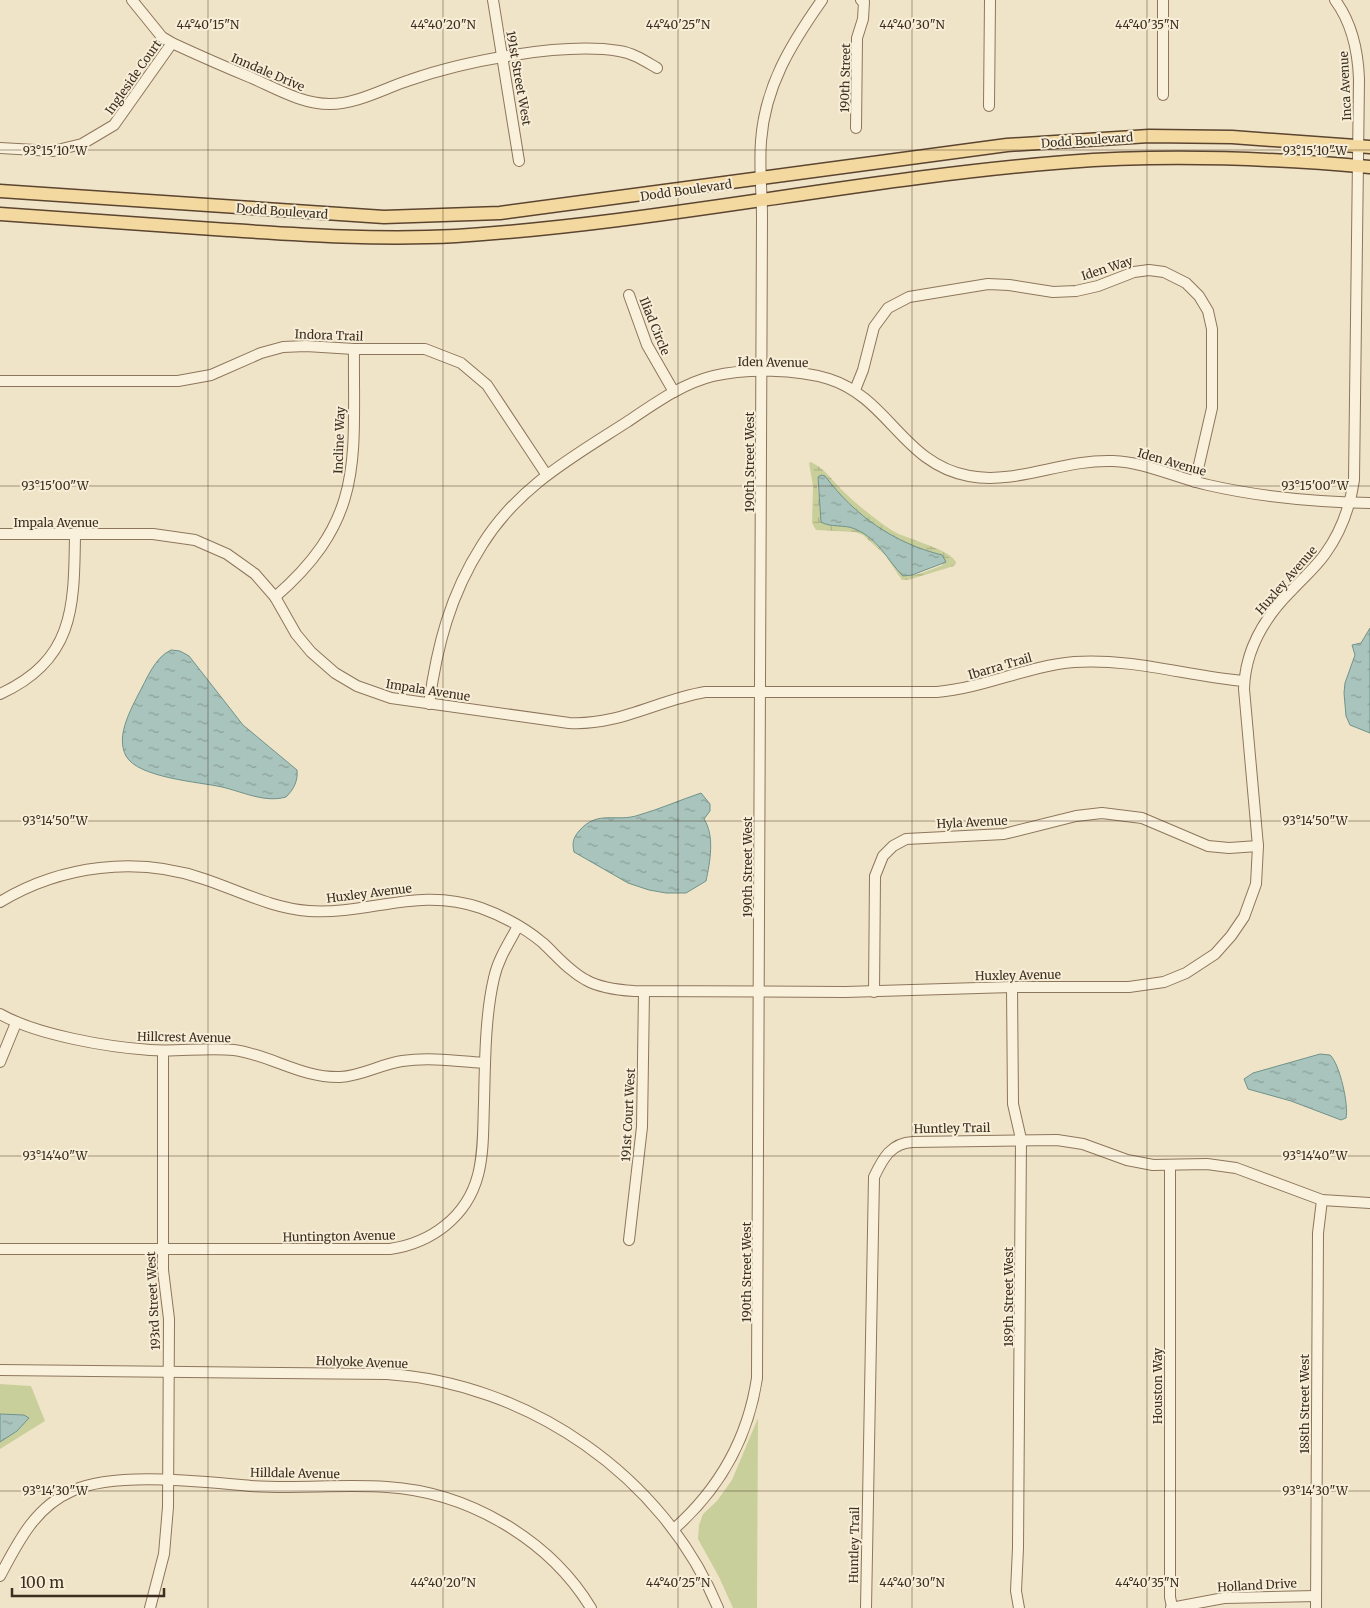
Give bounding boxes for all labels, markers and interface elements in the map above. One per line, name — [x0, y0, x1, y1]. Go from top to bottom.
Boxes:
text: 44°40'15"N — [177, 17, 240, 32]
text: 44°40'20"N — [410, 17, 477, 32]
text: 44°40'25"N — [646, 17, 711, 32]
text: 44°40'30"N — [879, 17, 945, 32]
text: 44°40'35"N — [1115, 17, 1180, 32]
street label: 191st Street West — [503, 29, 535, 127]
street label: Ingleside Court — [102, 37, 164, 117]
street label: 190th Street — [837, 43, 853, 113]
street label: Inndale Drive — [229, 50, 307, 94]
street label: Inca Avenue — [1336, 51, 1354, 121]
street label: Dodd Boulevard — [1040, 129, 1134, 151]
text: 93°15'10"W — [23, 143, 88, 158]
text: 93°15'10"W — [1283, 143, 1348, 158]
street label: Dodd Boulevard — [639, 176, 733, 204]
street label: Dodd Boulevard — [235, 200, 329, 222]
street label: Iden Way — [1079, 253, 1135, 283]
street label: Iliad Circle — [637, 295, 673, 357]
street label: Indora Trail — [294, 326, 364, 344]
street label: Iden Avenue — [738, 354, 808, 370]
street label: Incline Way — [330, 406, 348, 474]
street label: 190th Street West — [742, 411, 757, 512]
street label: Iden Avenue — [1136, 445, 1208, 479]
text: 93°15'00"W — [21, 478, 90, 493]
text: 93°15'00"W — [1281, 478, 1350, 493]
street label: Impala Avenue — [13, 515, 99, 530]
street label: Huxley Avenue — [1252, 543, 1320, 617]
street label: Ibarra Trail — [966, 650, 1034, 682]
street label: Impala Avenue — [385, 676, 471, 704]
text: 93°14'50"W — [22, 813, 89, 828]
street label: Hyla Avenue — [936, 813, 1008, 831]
text: 93°14'50"W — [1282, 813, 1349, 828]
street label: 190th Street West — [740, 816, 755, 917]
street label: Huxley Avenue — [325, 880, 413, 906]
street label: Huxley Avenue — [975, 967, 1061, 983]
street label: Hillcrest Avenue — [137, 1029, 231, 1045]
street label: 191st Court West — [618, 1067, 638, 1162]
street label: Huntley Trail — [913, 1120, 991, 1136]
text: 93°14'40"W — [22, 1148, 89, 1163]
text: 93°14'40"W — [1282, 1148, 1349, 1163]
street label: 190th Street West — [739, 1221, 754, 1322]
street label: Huntington Avenue — [282, 1228, 396, 1244]
street label: 189th Street West — [1001, 1247, 1016, 1347]
street label: 193rd Street West — [143, 1251, 163, 1351]
street label: Houston Way — [1150, 1348, 1165, 1424]
street label: Holyoke Avenue — [316, 1353, 408, 1371]
street label: 188th Street West — [1297, 1354, 1312, 1454]
street label: Hilldale Avenue — [250, 1465, 340, 1481]
text: 93°14'30"W — [22, 1483, 89, 1498]
text: 93°14'30"W — [1282, 1483, 1349, 1498]
street label: Huntley Trail — [846, 1506, 862, 1584]
scale bar — [12, 1566, 165, 1598]
text: 100 m — [20, 1573, 64, 1592]
text: 44°40'20"N — [410, 1575, 477, 1590]
text: 44°40'25"N — [646, 1575, 711, 1590]
text: 44°40'30"N — [879, 1575, 945, 1590]
text: 44°40'35"N — [1115, 1575, 1180, 1590]
street label: Holland Drive — [1217, 1575, 1297, 1595]

